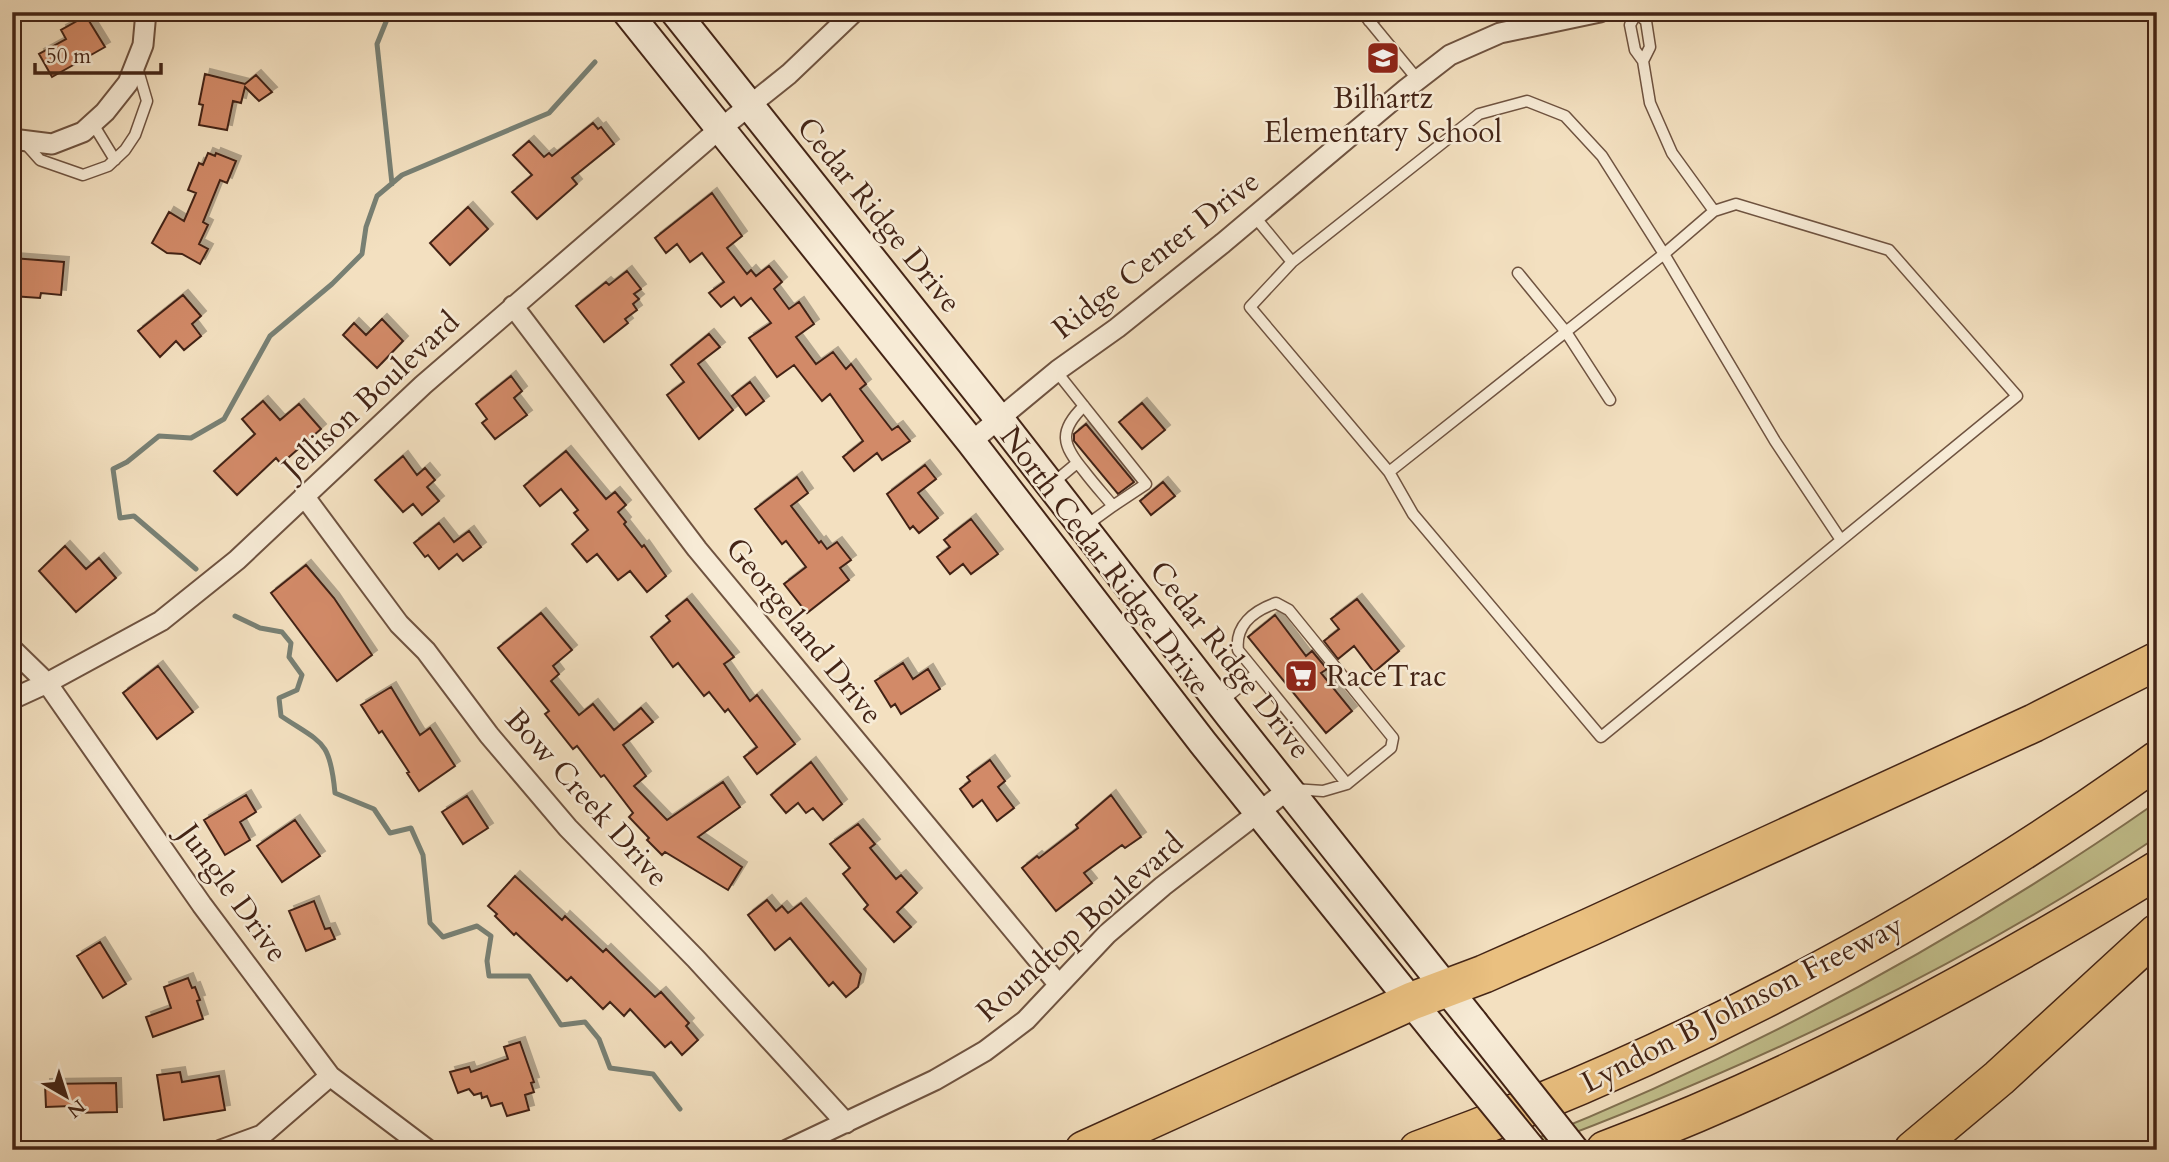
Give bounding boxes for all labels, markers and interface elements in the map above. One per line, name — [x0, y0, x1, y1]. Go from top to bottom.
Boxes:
scale bar — [35, 32, 161, 76]
school or university icon: Bilhartz Elementary School — [1364, 39, 1402, 77]
text: 50 m — [46, 42, 91, 71]
place label: Bilhartz Elementary School — [1264, 78, 1503, 153]
street label: Cedar Ridge Drive — [787, 109, 971, 321]
street label: Ridge Center Drive — [1044, 161, 1268, 349]
street label: Jellison Boulevard — [271, 302, 468, 491]
street label: North Cedar Ridge Drive — [990, 418, 1220, 704]
street label: Georgeland Drive — [716, 529, 892, 733]
street label: Cedar Ridge Drive — [1140, 553, 1320, 767]
place label: RaceTrac — [1326, 656, 1447, 697]
supermarket icon: RaceTrac — [1282, 657, 1320, 695]
street label: Bow Creek Drive — [496, 700, 678, 896]
street label: Jungle Drive — [166, 812, 297, 971]
street label: Roundtop Boulevard — [968, 823, 1192, 1031]
street label: Lyndon B Johnson Freeway — [1574, 905, 1910, 1103]
north arrow — [32, 1060, 102, 1130]
text: N — [61, 1093, 91, 1124]

